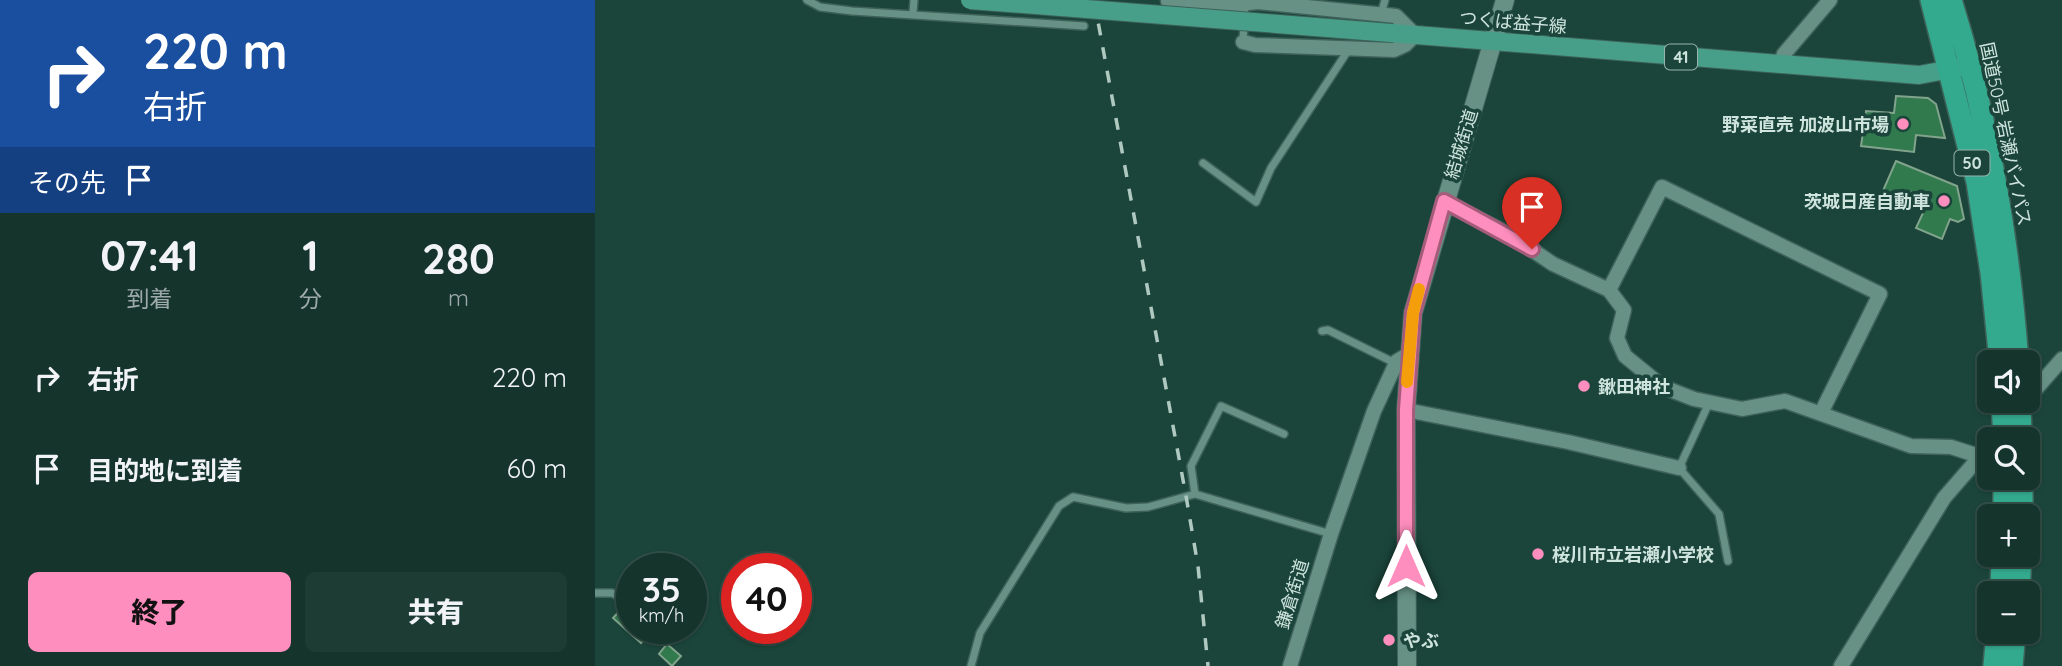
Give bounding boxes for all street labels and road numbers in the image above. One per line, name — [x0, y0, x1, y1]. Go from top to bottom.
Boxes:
street label: つくば益子線 — [1458, 6, 1568, 38]
street label: 国道50号 岩瀬バイパス — [1975, 40, 2037, 228]
road number: 41 — [1665, 44, 1697, 69]
street label: 結城街道 — [1439, 106, 1483, 182]
road number: 50 — [1955, 150, 1989, 176]
street label: 鎌倉街道 — [1270, 556, 1314, 632]

